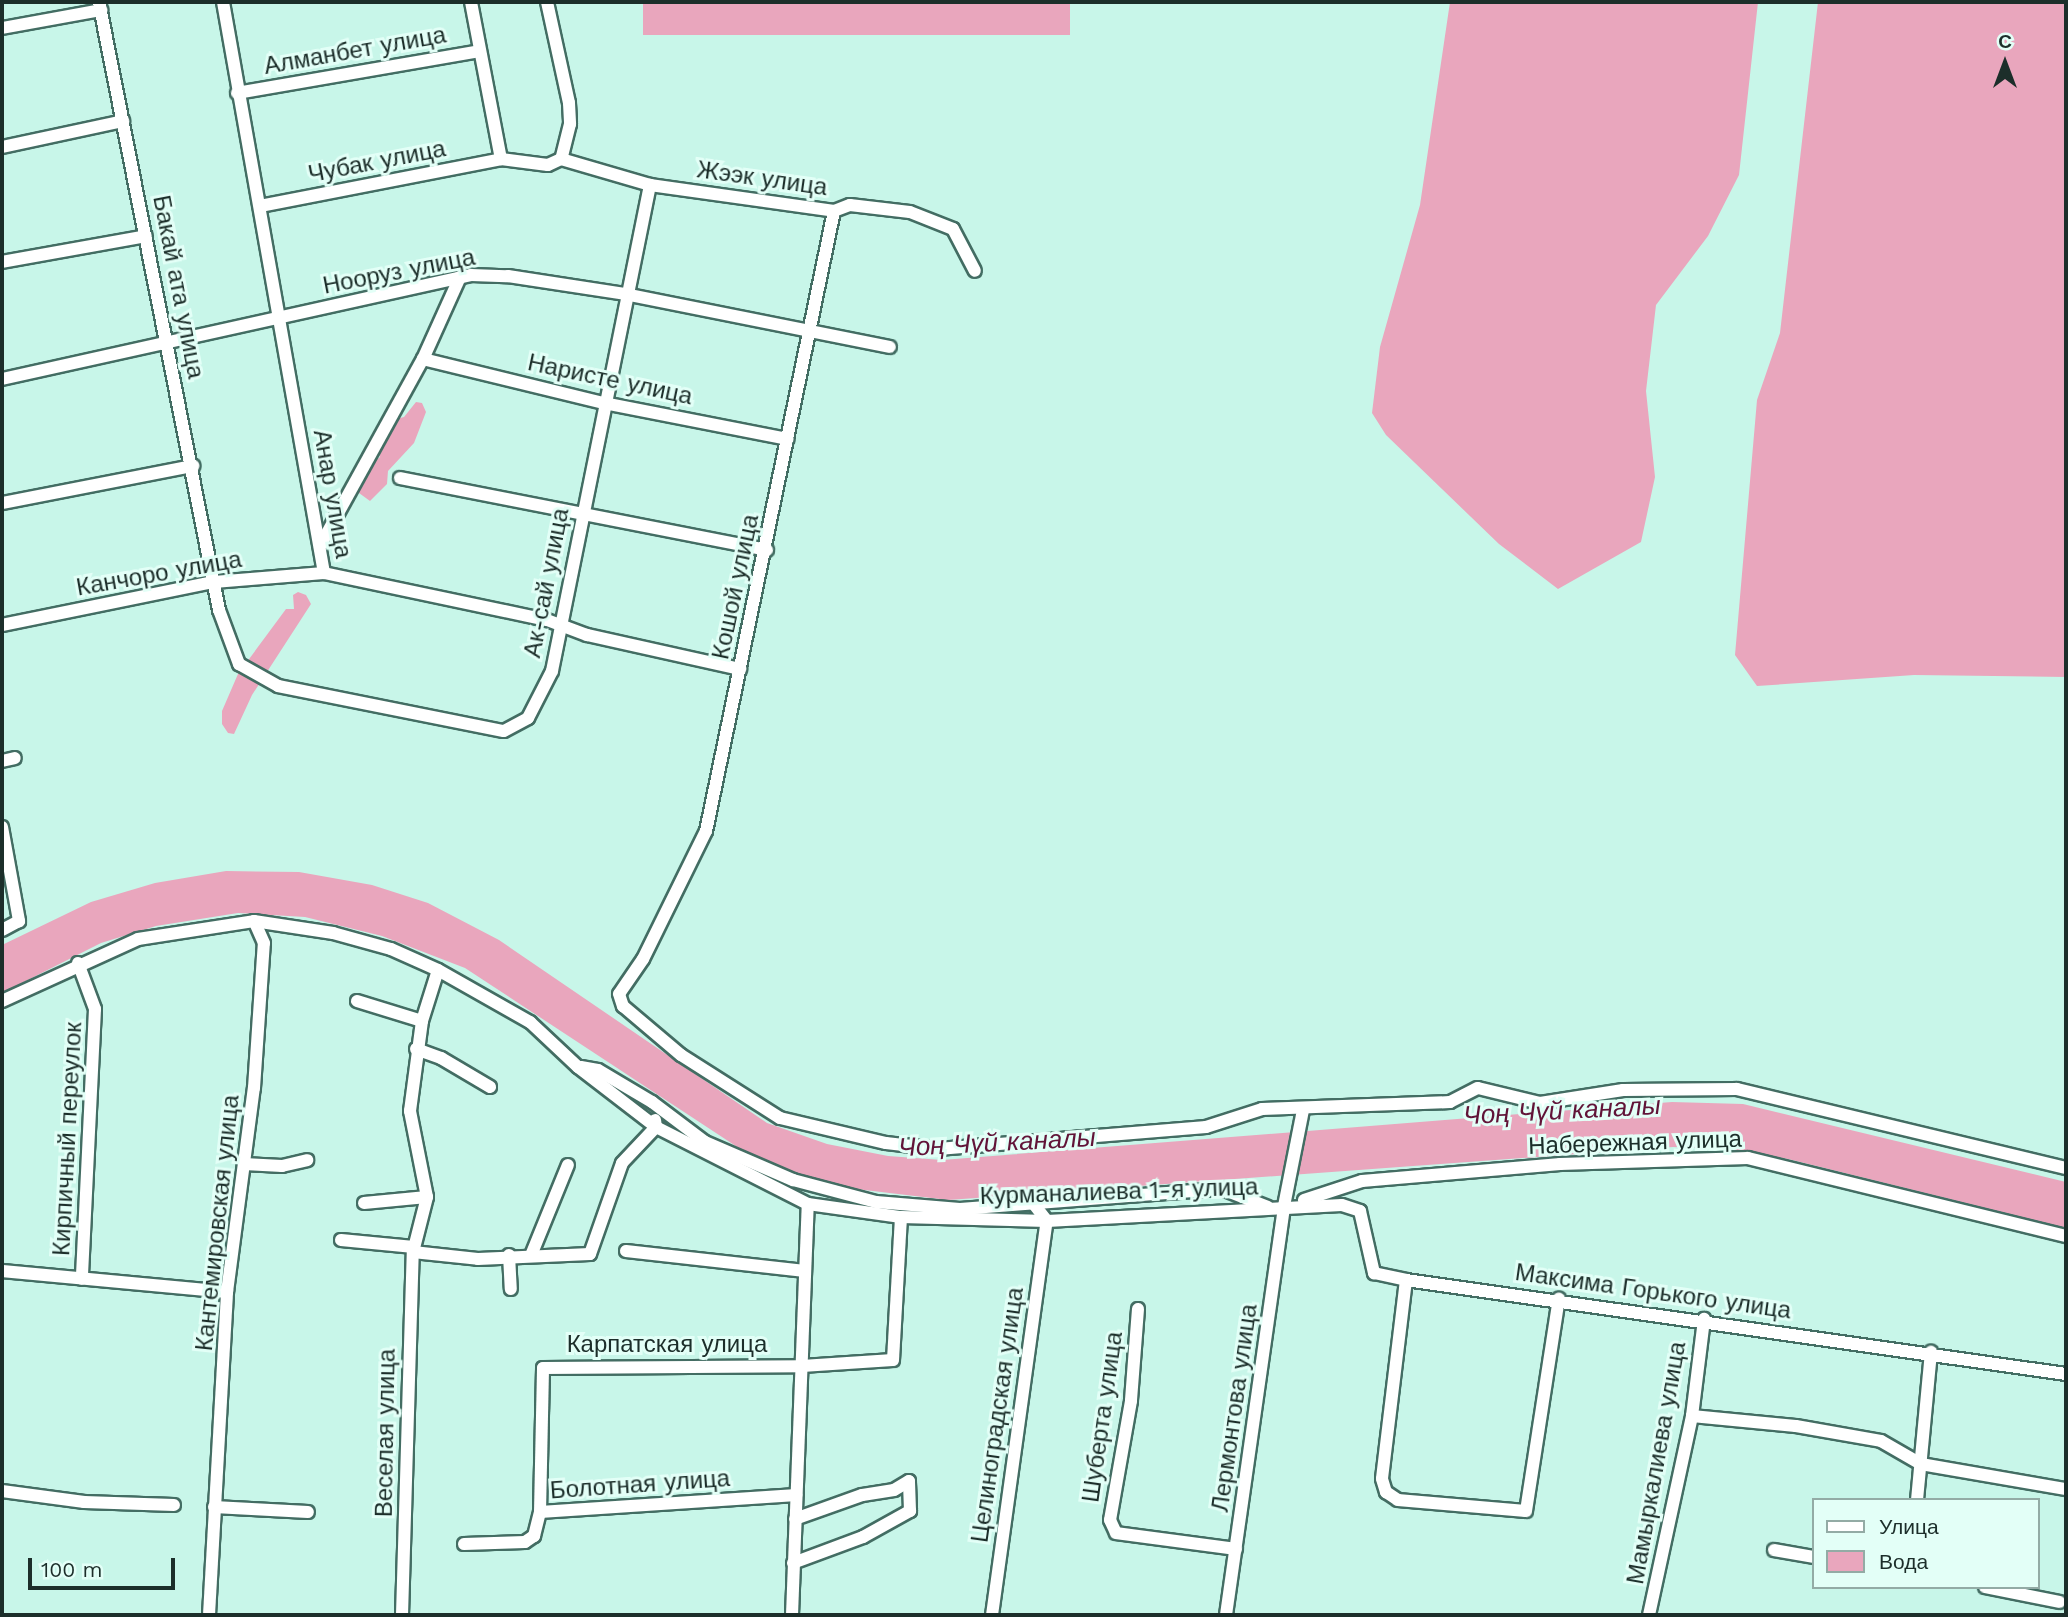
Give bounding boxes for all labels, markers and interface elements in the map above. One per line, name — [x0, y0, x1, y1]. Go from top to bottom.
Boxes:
street label: Алманбет улица — [262, 21, 448, 81]
north arrow — [1970, 28, 2040, 98]
text: С — [1998, 30, 2012, 53]
street label: Чубак улица — [306, 135, 448, 189]
street label: Жээк улица — [695, 156, 829, 202]
street label: Бакай ата улица — [146, 193, 210, 381]
street label: Нооруз улица — [321, 243, 477, 301]
street label: Наристе улица — [525, 348, 695, 412]
street label: Анар улица — [307, 427, 357, 561]
street label: Ак-сай улица — [518, 506, 576, 660]
street label: Кошой улица — [707, 512, 765, 662]
street label: Канчоро улица — [74, 545, 244, 603]
street label: Кирпичный переулок — [47, 1021, 89, 1257]
water label: Чоң Чүй каналы — [1462, 1090, 1662, 1132]
street label: Кантемировская улица — [190, 1094, 246, 1352]
water label: Чоң Чүй каналы — [897, 1122, 1097, 1164]
street label: Набережная улица — [1528, 1125, 1742, 1161]
street label: Курманалиева 1-я улица — [979, 1173, 1259, 1211]
street label: Максима Горького улица — [1513, 1258, 1793, 1326]
street label: Целиноградская улица — [966, 1286, 1030, 1544]
street label: Лермонтова улица — [1206, 1302, 1264, 1514]
street label: Шуберта улица — [1077, 1330, 1129, 1504]
street label: Карпатская улица — [567, 1331, 767, 1359]
street label: Мамыркалиева улица — [1621, 1339, 1693, 1587]
street label: Веселая улица — [370, 1349, 402, 1517]
street label: Болотная улица — [549, 1464, 731, 1506]
legend — [1812, 1498, 2040, 1589]
text: Улица — [1879, 1514, 1939, 1539]
scale bar — [32, 1544, 178, 1588]
text: Вода — [1879, 1549, 1928, 1574]
text: 100 m — [41, 1557, 103, 1582]

